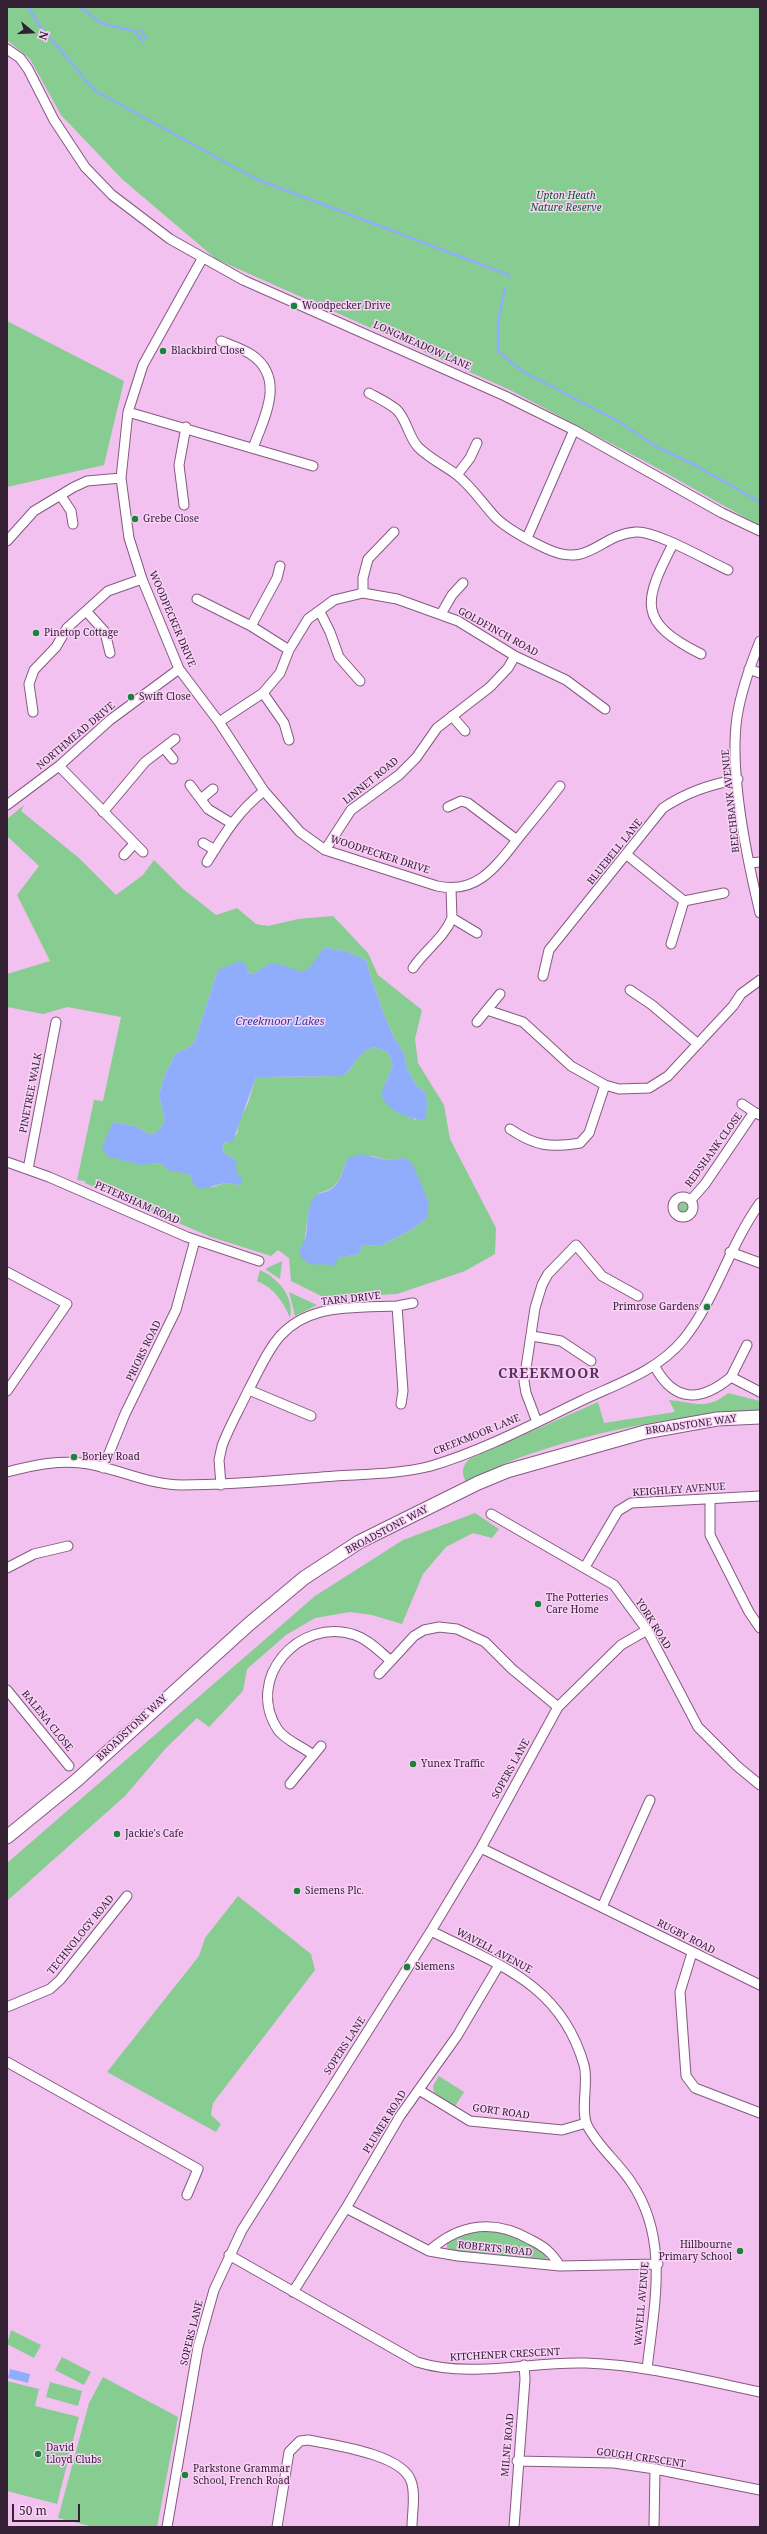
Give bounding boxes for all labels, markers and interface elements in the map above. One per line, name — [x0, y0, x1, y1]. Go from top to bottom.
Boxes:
north arrow — [12, 12, 52, 52]
text: N — [35, 29, 52, 42]
park label: Upton Heath Nature Reserve — [530, 190, 602, 214]
place label: Woodpecker Drive — [302, 300, 391, 312]
marker: Woodpecker Drive — [289, 301, 299, 311]
street label: LONGMEADOW LANE — [371, 319, 473, 373]
place label: Blackbird Close — [171, 345, 245, 357]
marker: Blackbird Close — [158, 346, 168, 356]
place label: Grebe Close — [143, 513, 199, 525]
marker: Grebe Close — [130, 514, 140, 524]
street label: WOODPECKER DRIVE — [146, 569, 198, 669]
street label: GOLDFINCH ROAD — [456, 605, 540, 659]
place label: Pinetop Cottage — [44, 627, 118, 639]
marker: Pinetop Cottage — [31, 628, 41, 638]
place label: Swift Close — [139, 691, 191, 703]
marker: Swift Close — [126, 692, 136, 702]
street label: NORTHMEAD DRIVE — [34, 700, 118, 772]
street label: BEECHBANK AVENUE — [720, 749, 742, 853]
street label: LINNET ROAD — [341, 755, 401, 807]
street label: BLUEBELL LANE — [585, 817, 645, 887]
street label: WOODPECKER DRIVE — [329, 833, 431, 877]
water label: Creekmoor Lakes — [235, 1015, 325, 1029]
street label: PINETREE WALK — [17, 1052, 45, 1134]
street label: REDSHANK CLOSE — [683, 1110, 745, 1190]
street label: PETERSHAM ROAD — [93, 1179, 181, 1227]
street label: TARN DRIVE — [321, 1290, 381, 1308]
place label: Primrose Gardens — [613, 1301, 699, 1313]
marker: Primrose Gardens — [702, 1302, 712, 1312]
street label: PRIORS ROAD — [124, 1319, 164, 1383]
district label: CREEKMOOR — [498, 1366, 600, 1382]
street label: CREEKMOOR LANE — [432, 1412, 522, 1458]
street label: BROADSTONE WAY — [645, 1413, 737, 1437]
place label: Borley Road — [82, 1451, 140, 1463]
marker: Borley Road — [69, 1452, 79, 1462]
street label: KEIGHLEY AVENUE — [632, 1481, 726, 1499]
street label: BROADSTONE WAY — [344, 1503, 430, 1557]
place label: The Potteries Care Home — [546, 1592, 608, 1616]
street label: YORK ROAD — [633, 1596, 673, 1652]
marker: The Potteries Care Home — [533, 1599, 543, 1609]
street label: BALENA CLOSE — [19, 1688, 75, 1754]
street label: BROADSTONE WAY — [94, 1692, 170, 1764]
street label: SOPERS LANE — [490, 1737, 532, 1801]
place label: Yunex Traffic — [421, 1758, 485, 1770]
marker: Yunex Traffic — [408, 1759, 418, 1769]
place label: Jackie's Cafe — [125, 1828, 184, 1840]
marker: Jackie's Cafe — [112, 1829, 122, 1839]
place label: Siemens Plc. — [305, 1885, 364, 1897]
marker: Siemens Plc. — [292, 1886, 302, 1896]
street label: TECHNOLOGY ROAD — [45, 1893, 117, 1977]
street label: RUGBY ROAD — [655, 1917, 717, 1957]
street label: WAVELL AVENUE — [454, 1926, 534, 1976]
place label: Siemens — [415, 1961, 455, 1973]
marker: Siemens — [402, 1962, 412, 1972]
street label: SOPERS LANE — [322, 2015, 368, 2077]
street label: PLUMER ROAD — [361, 2088, 409, 2156]
street label: GORT ROAD — [472, 2102, 530, 2122]
street label: ROBERTS ROAD — [457, 2239, 533, 2259]
place label: Hillbourne Primary School — [659, 2239, 732, 2262]
marker: Hillbourne Primary School — [735, 2246, 745, 2256]
street label: WAVELL AVENUE — [632, 2261, 652, 2347]
street label: SOPERS LANE — [178, 2299, 206, 2367]
street label: KITCHENER CRESCENT — [450, 2346, 560, 2364]
street label: MILNE ROAD — [499, 2413, 517, 2477]
place label: David Lloyd Clubs — [46, 2442, 102, 2466]
street label: GOUGH CRESCENT — [596, 2446, 686, 2470]
marker: David Lloyd Clubs — [33, 2449, 43, 2459]
place label: Parkstone Grammar School, French Road — [193, 2463, 290, 2486]
marker: Parkstone Grammar School, French Road — [180, 2470, 190, 2480]
scale bar — [14, 2496, 82, 2522]
text: 50 m — [19, 2502, 47, 2519]

